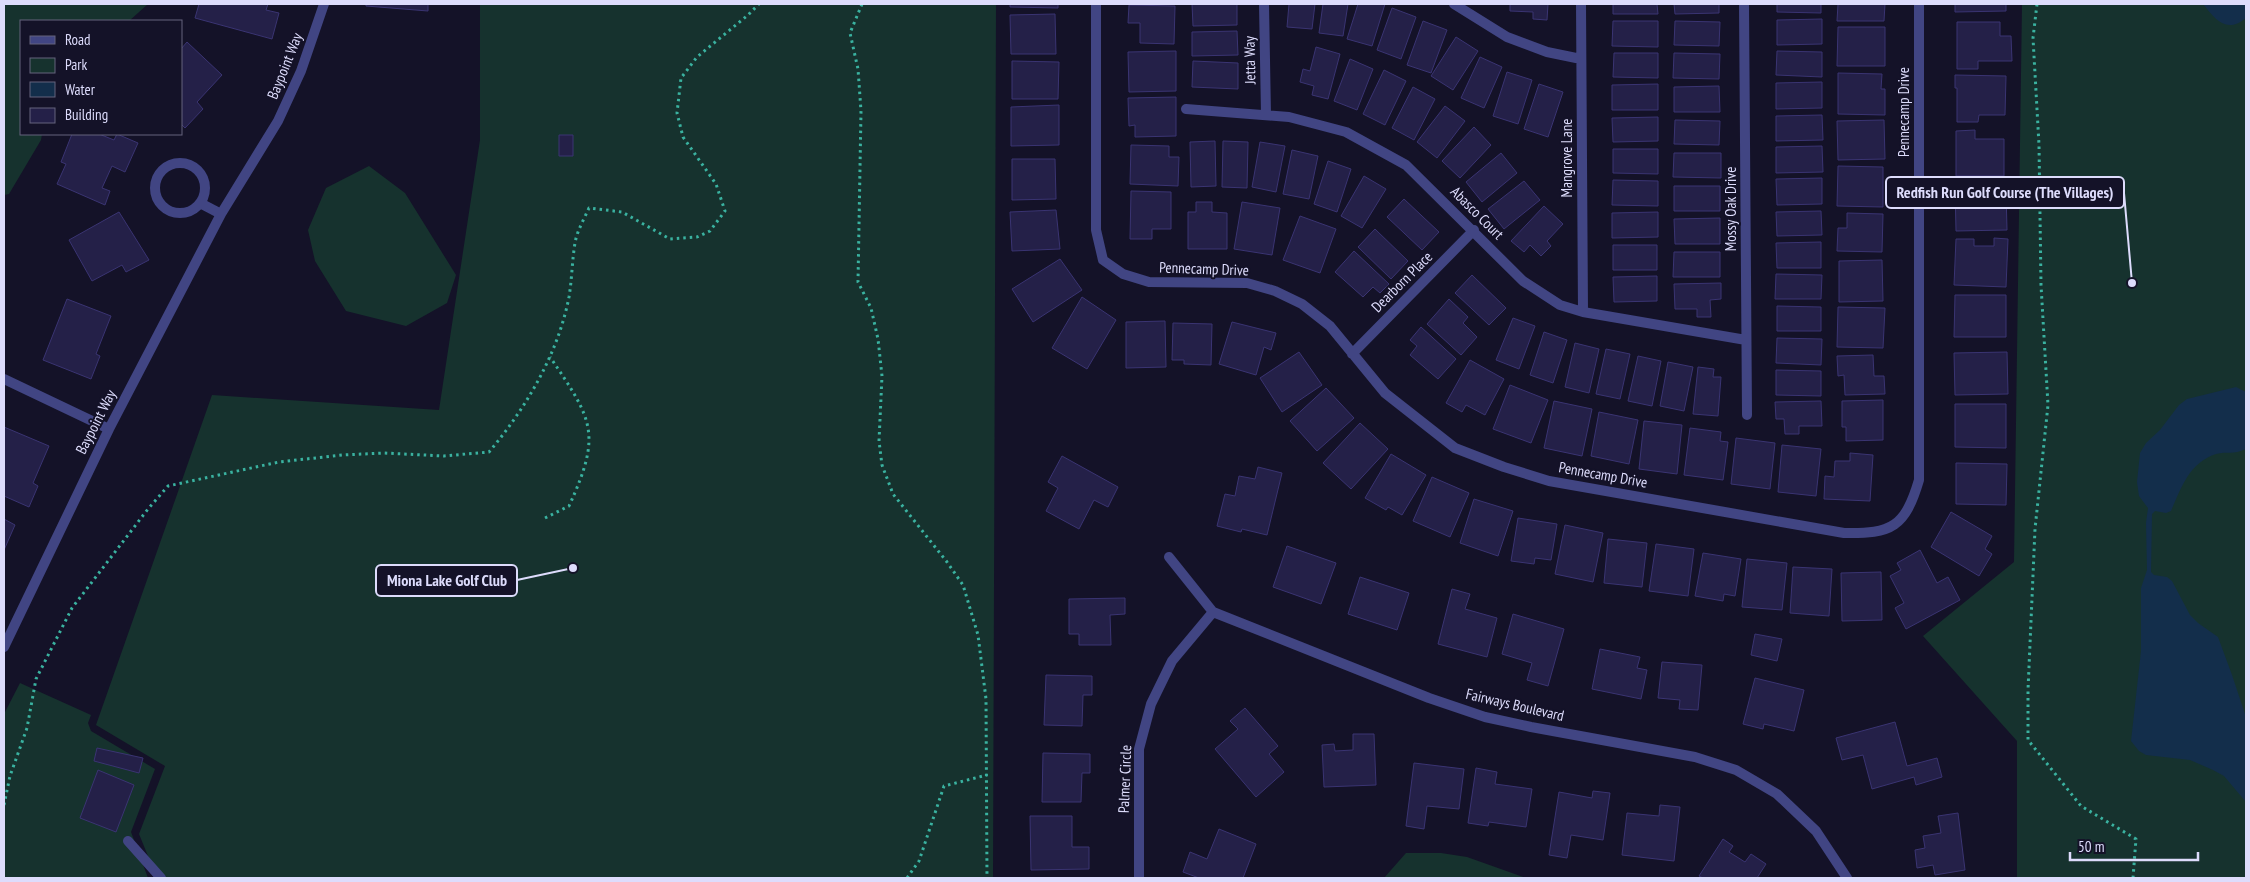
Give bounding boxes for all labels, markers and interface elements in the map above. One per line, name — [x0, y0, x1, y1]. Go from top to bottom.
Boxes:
legend — [20, 20, 182, 135]
text: Road — [65, 30, 91, 49]
street label: Baypoint Way — [263, 30, 307, 102]
street label: Jetta Way — [1240, 35, 1259, 85]
text: Park — [65, 55, 87, 74]
street label: Pennecamp Drive — [1894, 67, 1913, 157]
text: Water — [65, 80, 96, 99]
text: Building — [65, 105, 108, 124]
street label: Mangrove Lane — [1557, 118, 1576, 198]
street label: Mossy Oak Drive — [1721, 167, 1740, 251]
callout: Redfish Run Golf Course (The Villages) — [1886, 177, 2124, 208]
street label: Abasco Court — [1447, 182, 1508, 243]
text: Redfish Run Golf Course (The Villages) — [1896, 182, 2114, 202]
street label: Dearborn Place — [1367, 247, 1436, 316]
street label: Pennecamp Drive — [1159, 257, 1249, 280]
street label: Baypoint Way — [71, 386, 120, 457]
street label: Pennecamp Drive — [1557, 457, 1649, 492]
callout: Miona Lake Golf Club — [376, 565, 517, 596]
text: Miona Lake Golf Club — [387, 570, 507, 590]
street label: Fairways Boulevard — [1464, 684, 1566, 725]
street label: Palmer Circle — [1114, 744, 1135, 813]
scale bar — [2070, 830, 2198, 862]
text: 50 m — [2078, 837, 2104, 856]

